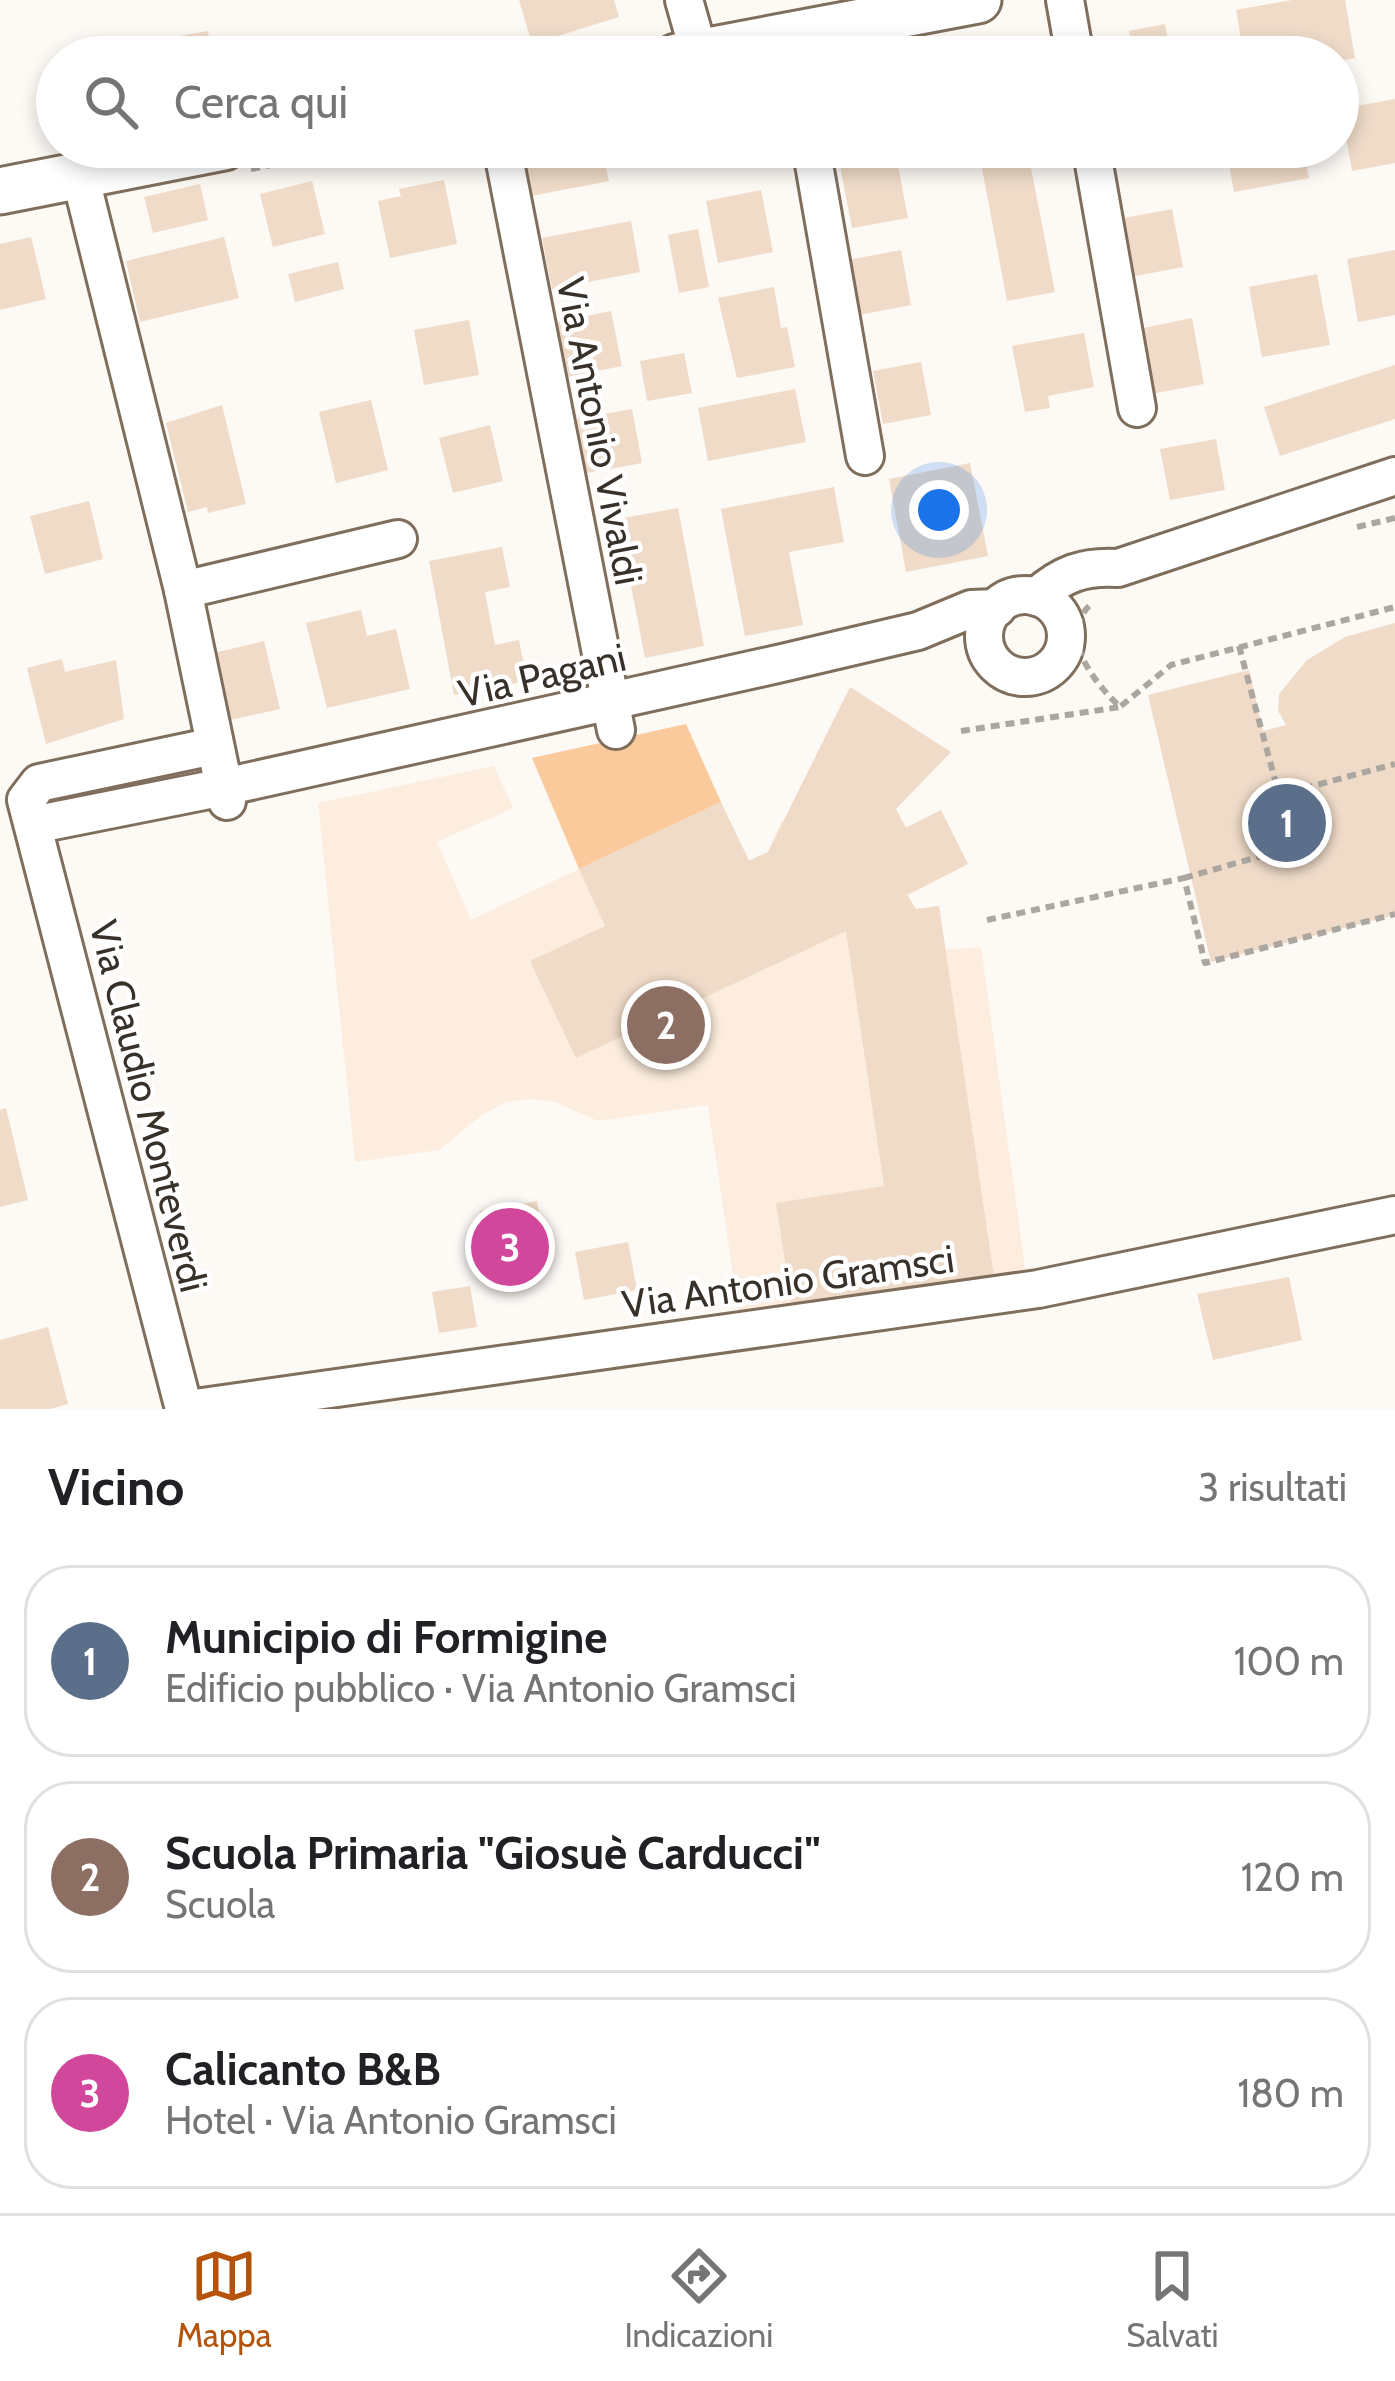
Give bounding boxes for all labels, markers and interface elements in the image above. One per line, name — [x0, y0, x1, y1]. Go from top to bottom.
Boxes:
search box — [36, 36, 1359, 168]
icon: search — [78, 69, 144, 135]
text: Cerca qui — [174, 75, 348, 129]
street label: Via Antonio Vivaldi — [547, 273, 653, 589]
your location — [909, 480, 969, 540]
street label: Via Pagani — [454, 632, 630, 718]
pin: 1 — [1248, 778, 1326, 868]
street label: Via Claudio Monteverdi — [80, 915, 218, 1297]
pin: 2 — [627, 980, 705, 1070]
pin: 3 — [471, 1202, 549, 1292]
street label: Via Antonio Gramsci — [619, 1234, 957, 1328]
text: Vicino — [48, 1456, 184, 1518]
text: 3 risultati — [1198, 1463, 1347, 1511]
text: Municipio di Formigine — [165, 1610, 608, 1664]
text: 1 — [83, 1637, 97, 1685]
text: 100 m — [1234, 1637, 1344, 1685]
text: Edificio pubblico · Via Antonio Gramsci — [165, 1664, 797, 1712]
text: Scuola Primaria "Giosuè Carducci" — [165, 1826, 820, 1880]
text: 2 — [80, 1853, 100, 1901]
text: 120 m — [1241, 1853, 1344, 1901]
text: Scuola — [165, 1880, 275, 1928]
text: Calicanto B&B — [165, 2042, 441, 2096]
text: 3 — [79, 2069, 101, 2117]
text: 180 m — [1237, 2069, 1344, 2117]
text: Hotel · Via Antonio Gramsci — [165, 2096, 617, 2144]
tab: Mappa — [176, 2243, 272, 2355]
tab: Indicazioni — [624, 2243, 773, 2355]
tab: Salvati — [1126, 2243, 1219, 2355]

